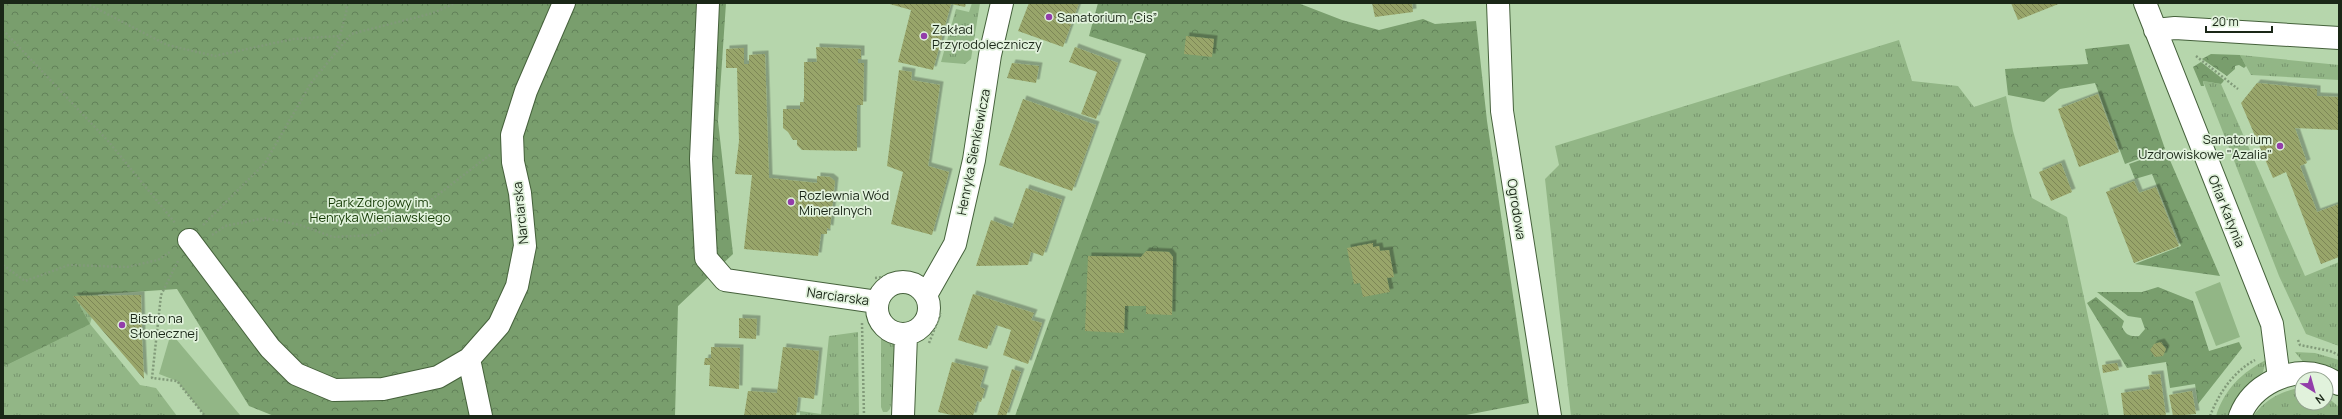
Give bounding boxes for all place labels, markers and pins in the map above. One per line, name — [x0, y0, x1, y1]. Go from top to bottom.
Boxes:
place label: Sanatorium „Cis” — [1057, 8, 1157, 26]
marker: Sanatorium „Cis” — [1044, 12, 1054, 22]
place label: Zakład Przyrodoleczniczy — [932, 20, 1042, 53]
marker: Zakład Przyrodoleczniczy — [919, 31, 929, 41]
place label: Sanatorium Uzdrowiskowe "Azalia" — [2138, 130, 2272, 163]
marker: Sanatorium Uzdrowiskowe "Azalia" — [2275, 141, 2285, 151]
place label: Rozlewnia Wód Mineralnych — [799, 186, 889, 219]
marker: Rozlewnia Wód Mineralnych — [786, 197, 796, 207]
place label: Bistro na Słonecznej — [130, 309, 198, 342]
marker: Bistro na Słonecznej — [117, 320, 127, 330]

